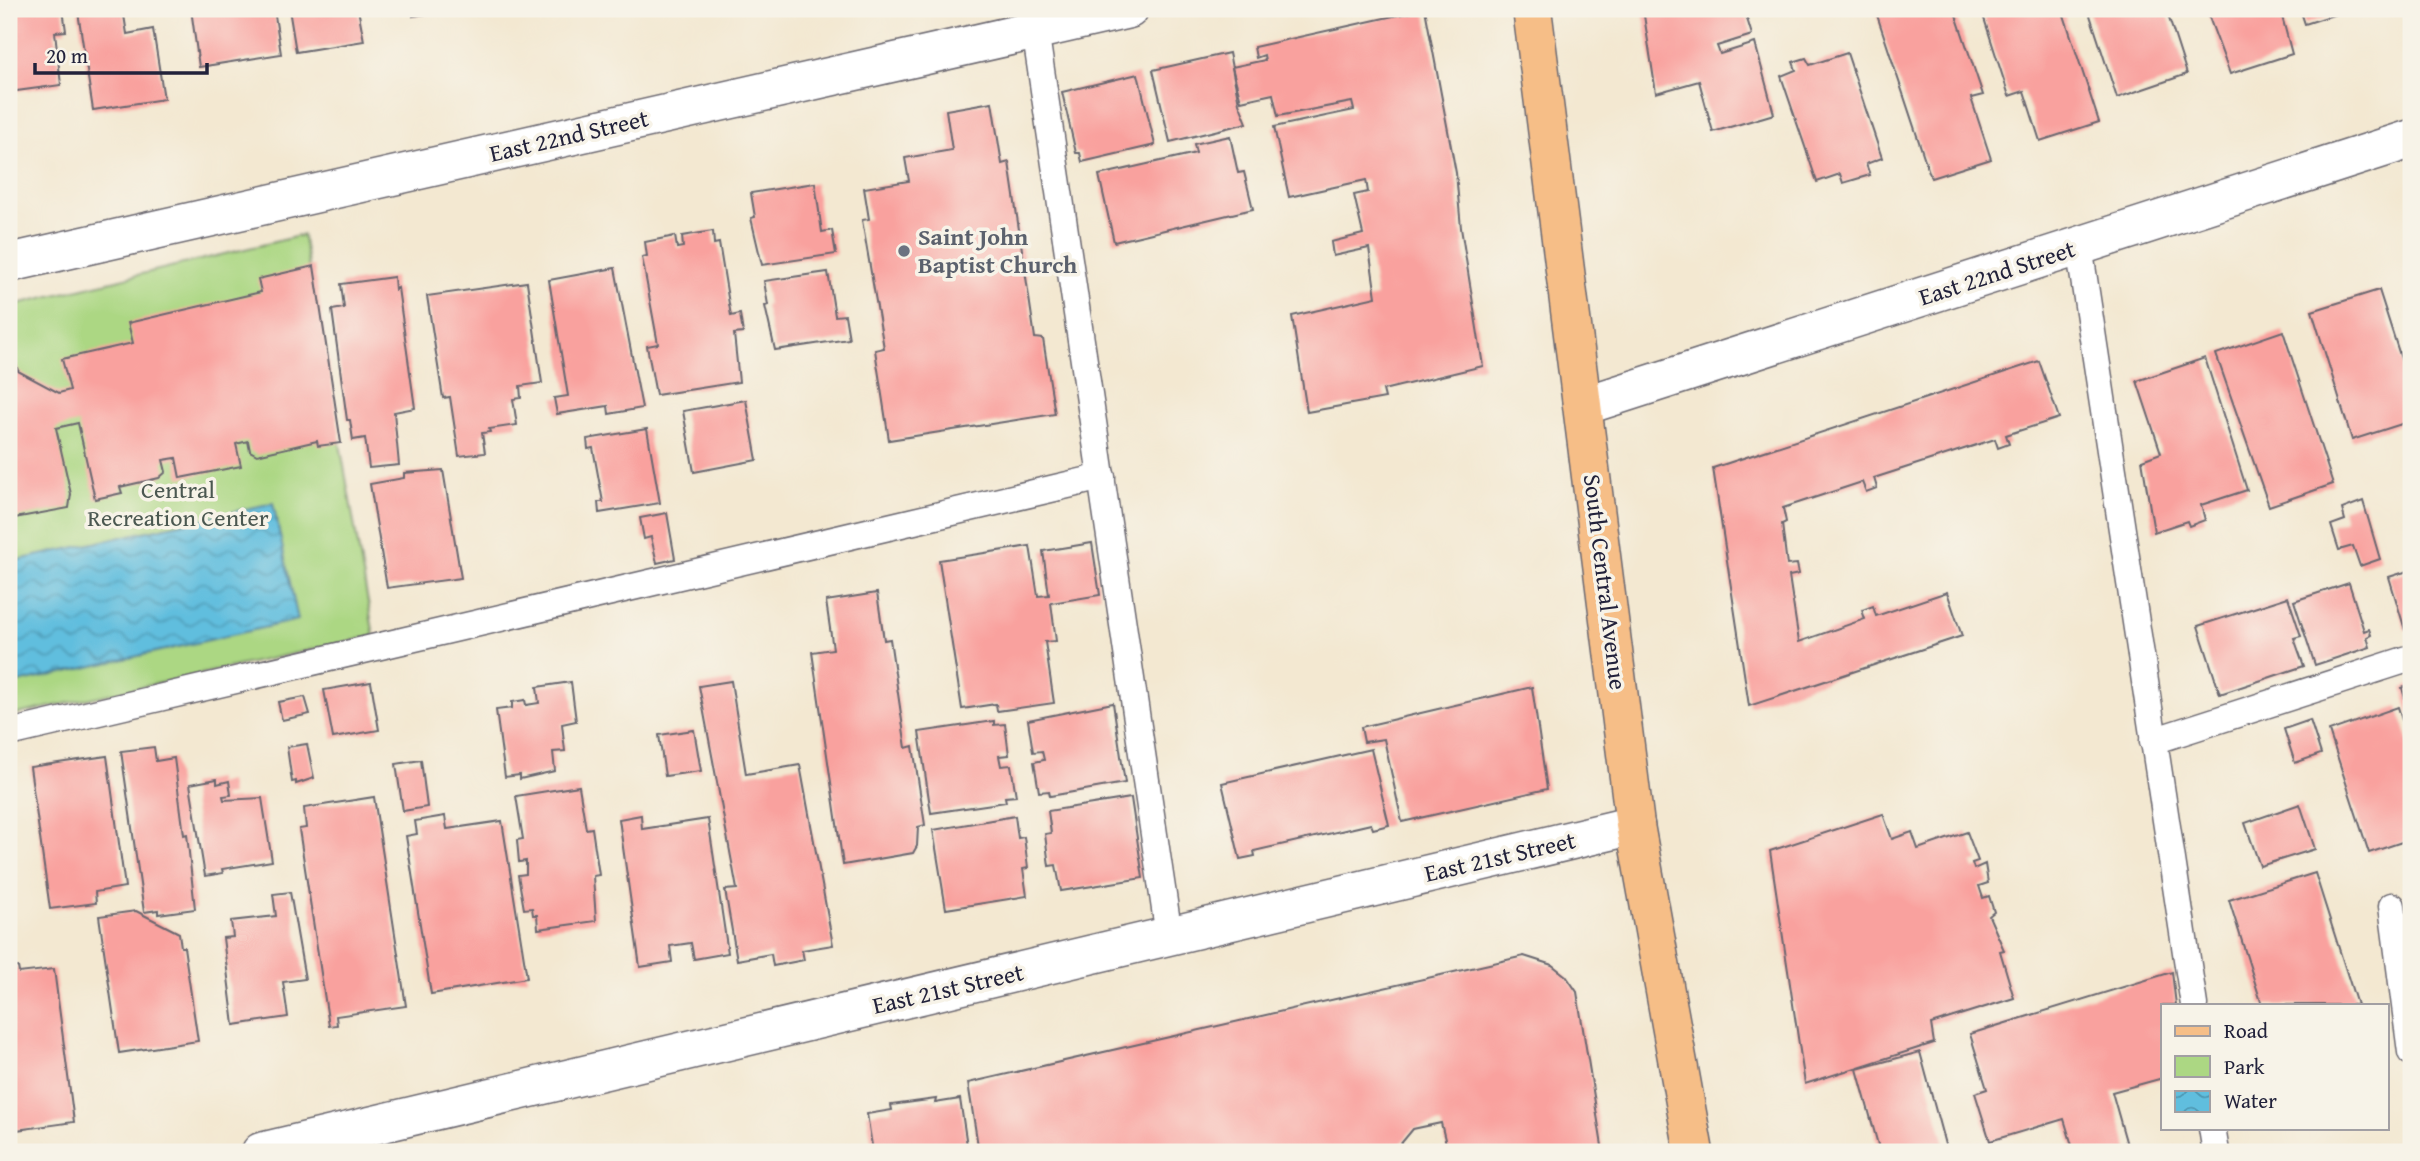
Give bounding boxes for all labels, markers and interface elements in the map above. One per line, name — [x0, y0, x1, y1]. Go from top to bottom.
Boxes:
scale bar — [35, 32, 206, 76]
text: 20 m — [46, 40, 88, 71]
street label: East 22nd Street — [486, 100, 652, 171]
place label: Saint John Baptist Church — [918, 219, 1077, 282]
street label: East 22nd Street — [1914, 231, 2080, 314]
marker: Saint John Baptist Church — [896, 243, 912, 259]
park label: Central Recreation Center — [87, 472, 269, 535]
street label: South Central Avenue — [1575, 472, 1636, 692]
street label: East 21st Street — [1421, 822, 1579, 891]
street label: East 21st Street — [869, 954, 1027, 1023]
legend — [2161, 1004, 2388, 1130]
text: Road — [2224, 1015, 2269, 1046]
text: Park — [2224, 1051, 2265, 1082]
text: Water — [2224, 1085, 2277, 1116]

